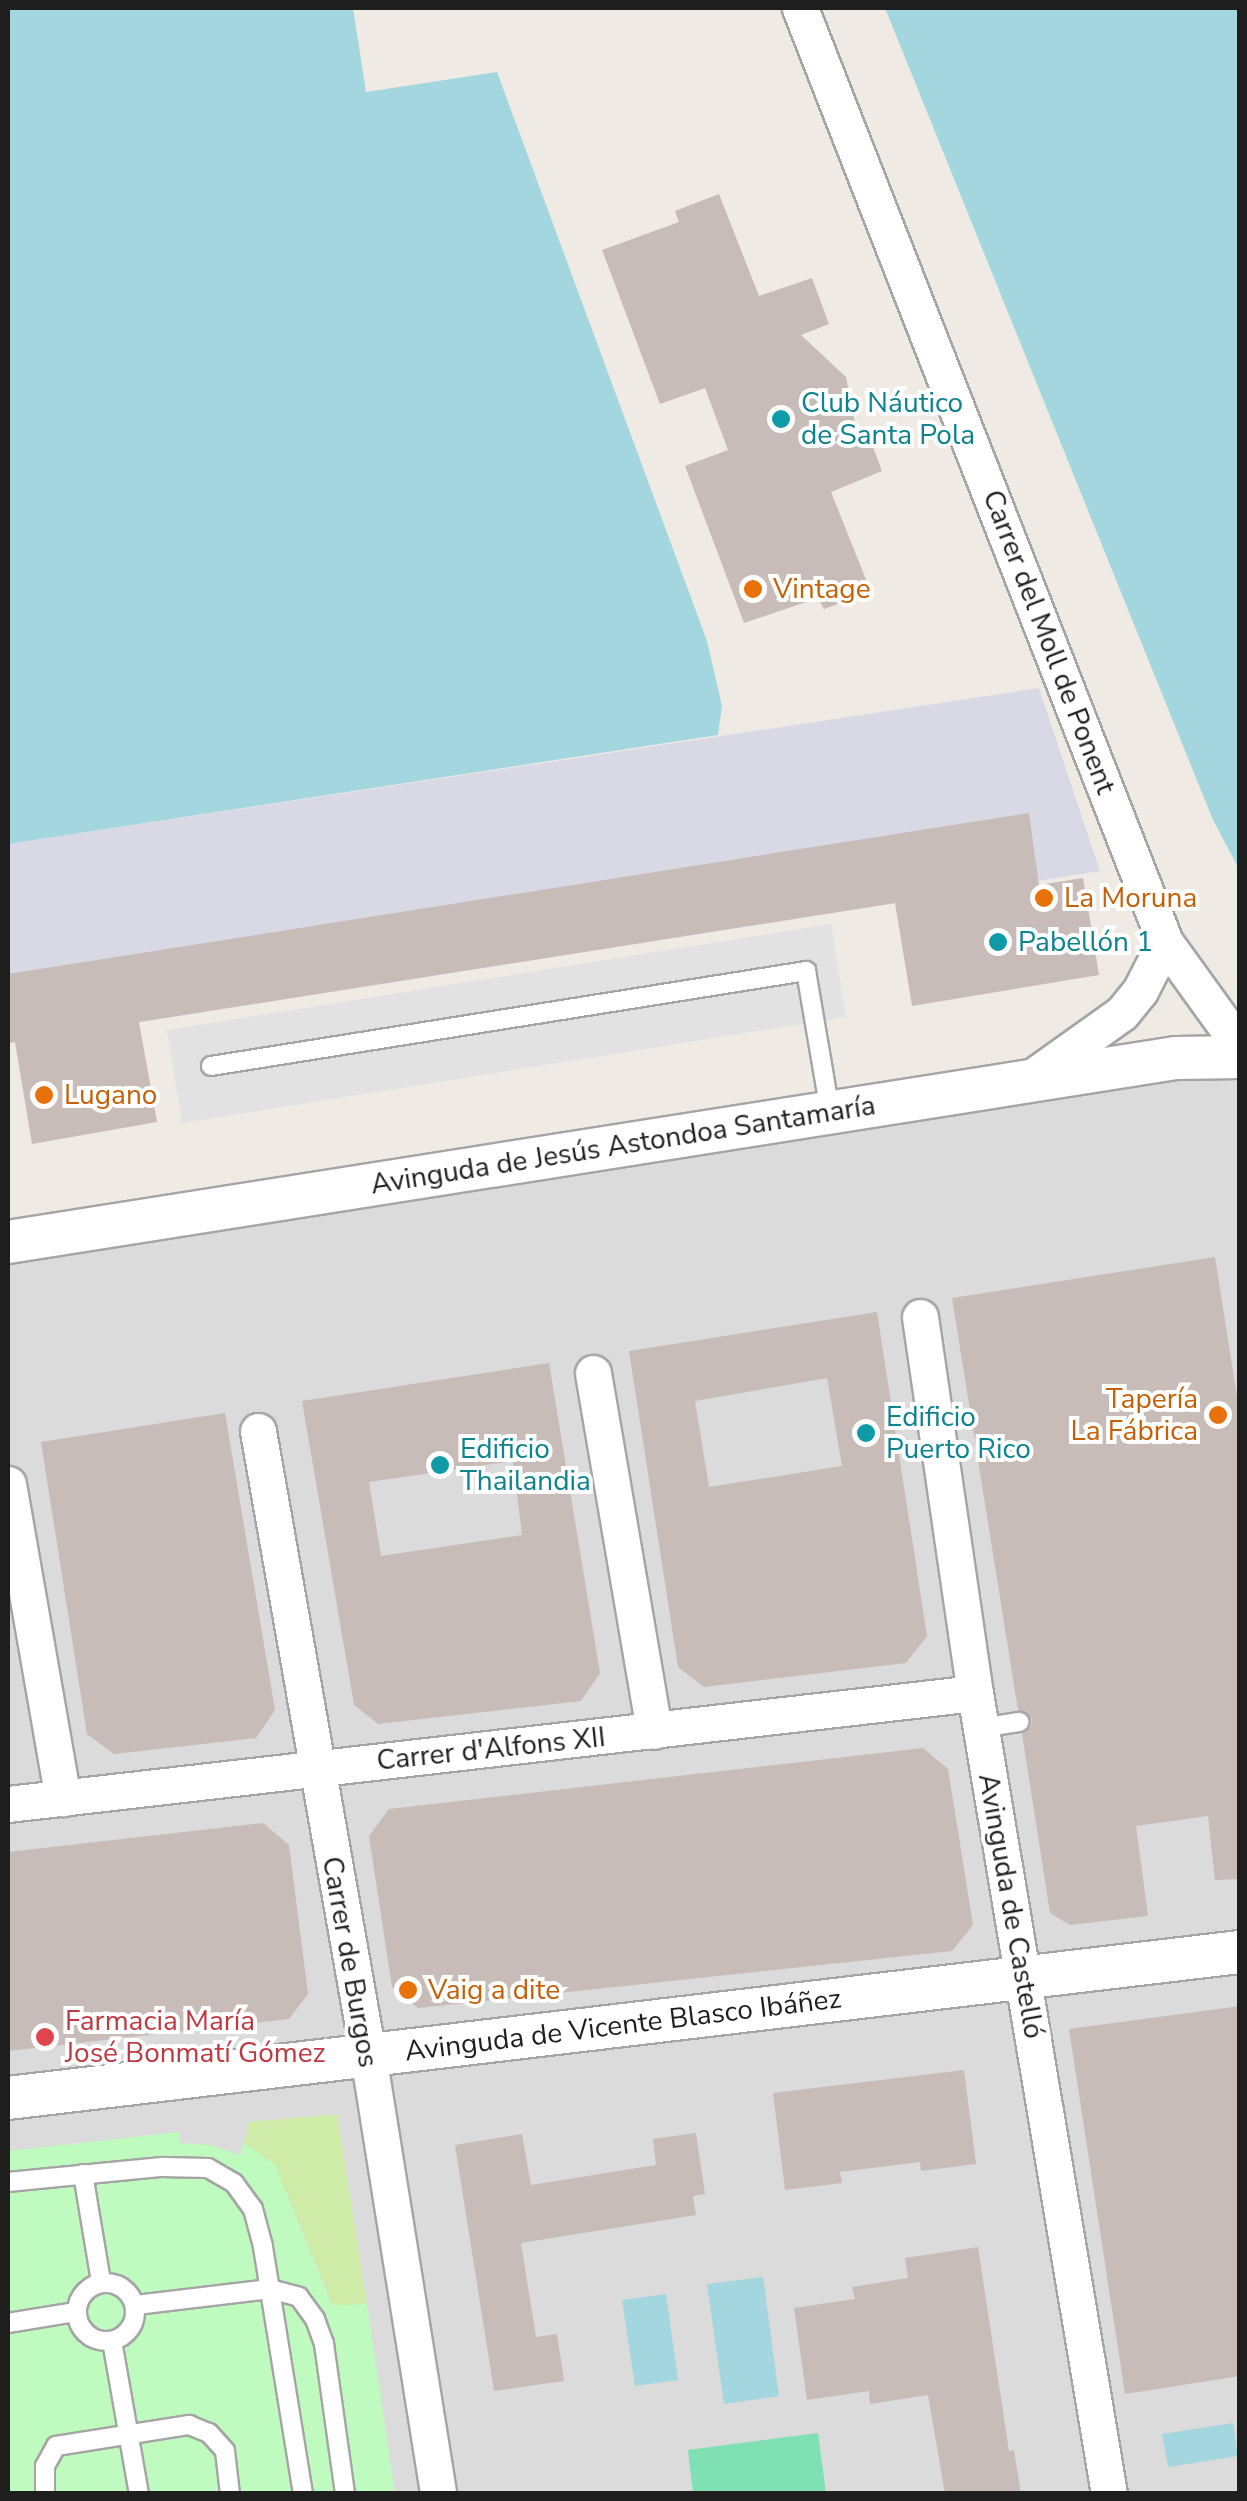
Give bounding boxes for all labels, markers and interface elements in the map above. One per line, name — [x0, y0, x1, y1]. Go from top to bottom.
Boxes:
place label: Club Náutico de Santa Pola — [801, 386, 975, 452]
marker: Club Náutico de Santa Pola — [770, 408, 792, 430]
street label: Carrer del Moll de Ponent — [975, 485, 1123, 799]
place label: Vintage — [773, 572, 871, 606]
marker: Vintage — [742, 578, 764, 600]
place label: La Moruna — [1064, 881, 1197, 915]
marker: La Moruna — [1033, 887, 1055, 909]
place label: Pabellón 1 — [1018, 925, 1153, 959]
marker: Pabellón 1 — [987, 931, 1009, 953]
place label: Lugano — [64, 1078, 157, 1112]
marker: Lugano — [33, 1084, 55, 1106]
street label: Avinguda de Jesús Astondoa Santamaría — [368, 1088, 878, 1202]
place label: Tapería La Fábrica — [1071, 1382, 1198, 1448]
place label: Edificio Puerto Rico — [886, 1400, 1031, 1466]
marker: Tapería La Fábrica — [1207, 1404, 1229, 1426]
marker: Edificio Puerto Rico — [855, 1422, 877, 1444]
place label: Edificio Thailandia — [460, 1432, 591, 1498]
marker: Edificio Thailandia — [429, 1454, 451, 1476]
street label: Carrer d'Alfons XII — [375, 1720, 607, 1778]
street label: Avinguda de Castelló — [971, 1771, 1051, 2041]
street label: Carrer de Burgos — [315, 1854, 385, 2070]
place label: Vaig a dite — [428, 1973, 560, 2007]
marker: Vaig a dite — [397, 1979, 419, 2001]
street label: Avinguda de Vicente Blasco Ibáñez — [403, 1982, 843, 2068]
place label: Farmacia María José Bonmatí Gómez — [65, 2004, 326, 2070]
marker: Farmacia María José Bonmatí Gómez — [34, 2026, 56, 2048]

